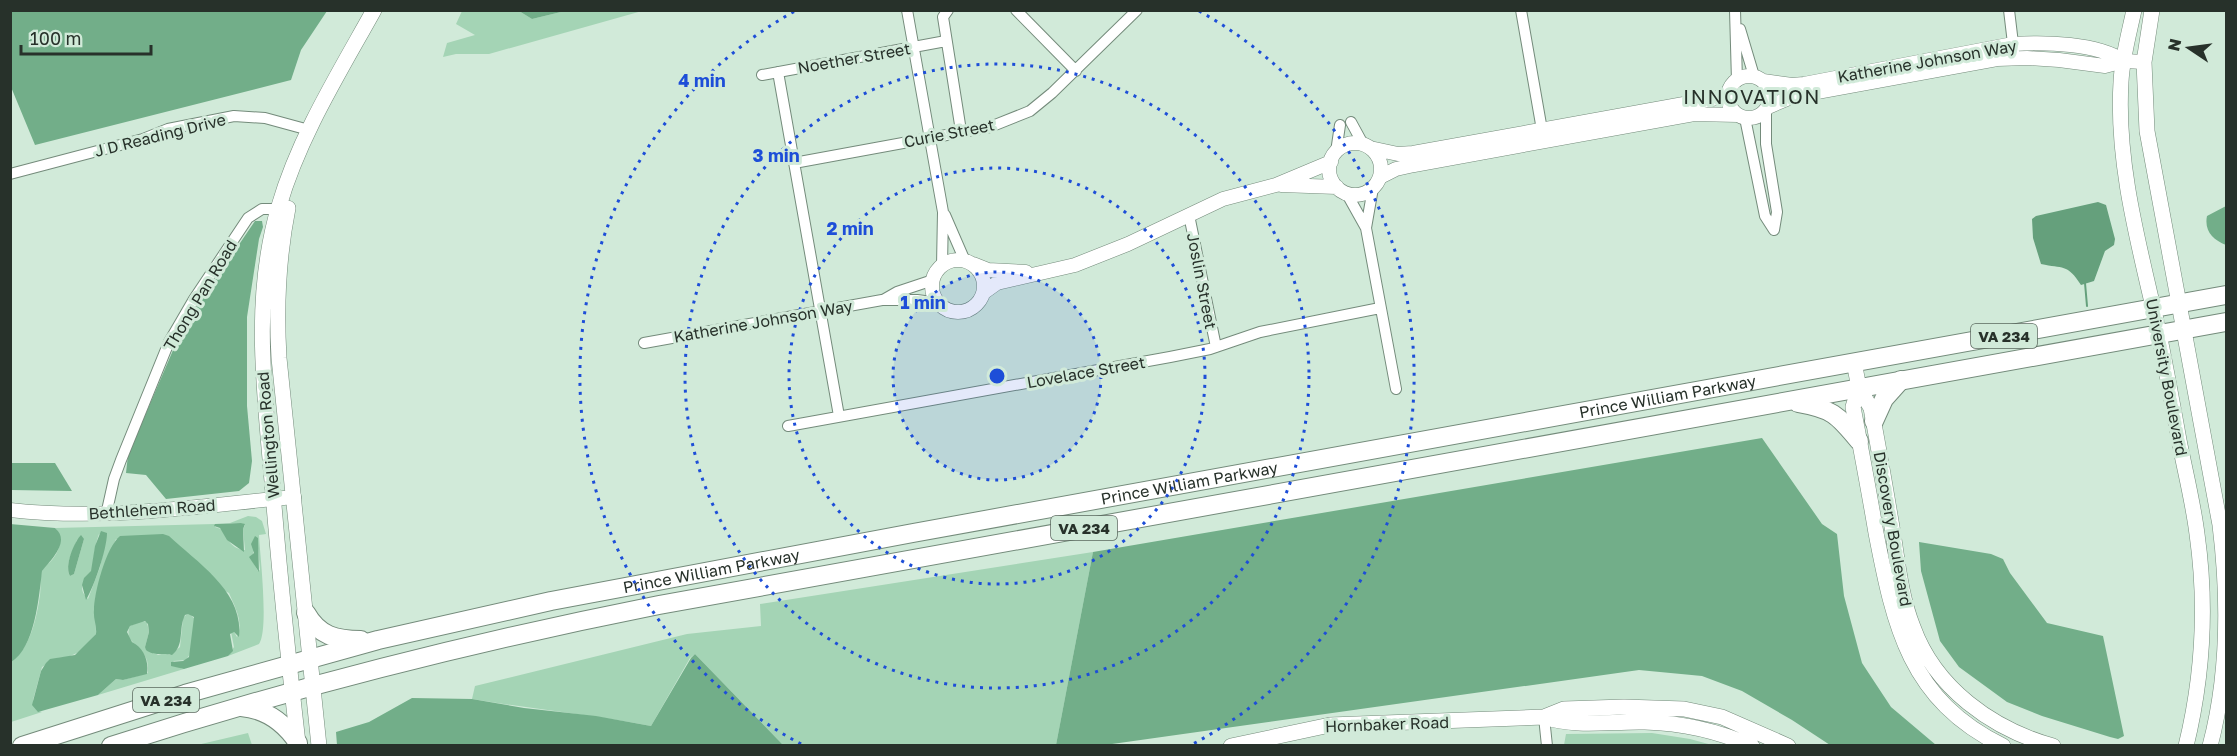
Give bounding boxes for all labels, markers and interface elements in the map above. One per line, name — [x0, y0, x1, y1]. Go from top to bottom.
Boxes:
scale bar — [21, 18, 152, 56]
north arrow — [2159, 18, 2219, 78]
text: 100 m — [30, 27, 81, 49]
street label: Katherine Johnson Way — [1836, 35, 2018, 87]
text: N — [2163, 36, 2185, 53]
street label: Noether Street — [796, 38, 912, 78]
text: 4 min — [678, 69, 726, 91]
district label: INNOVATION — [1683, 84, 1821, 108]
street label: J D Reading Drive — [92, 109, 228, 161]
street label: Curie Street — [902, 114, 996, 152]
text: 3 min — [752, 144, 800, 166]
text: 2 min — [826, 217, 874, 239]
street label: Joslin Street — [1183, 231, 1221, 331]
street label: Thong Pan Road — [159, 236, 241, 354]
text: 1 min — [900, 291, 946, 313]
street label: Katherine Johnson Way — [672, 295, 854, 347]
street label: University Boulevard — [2142, 297, 2192, 457]
road number: VA 234 — [1971, 324, 2037, 348]
street label: Lovelace Street — [1025, 352, 1147, 392]
centre of rings — [987, 366, 1007, 386]
street label: Prince William Parkway — [1577, 370, 1758, 422]
street label: Wellington Road — [252, 371, 284, 499]
street label: Discovery Boulevard — [1870, 450, 1916, 608]
street label: Prince William Parkway — [1099, 457, 1279, 509]
street label: Bethlehem Road — [88, 495, 216, 523]
road number: VA 234 — [1051, 516, 1117, 540]
street label: Prince William Parkway — [621, 544, 801, 597]
road number: VA 234 — [133, 688, 199, 712]
street label: Hornbaker Road — [1325, 712, 1449, 736]

